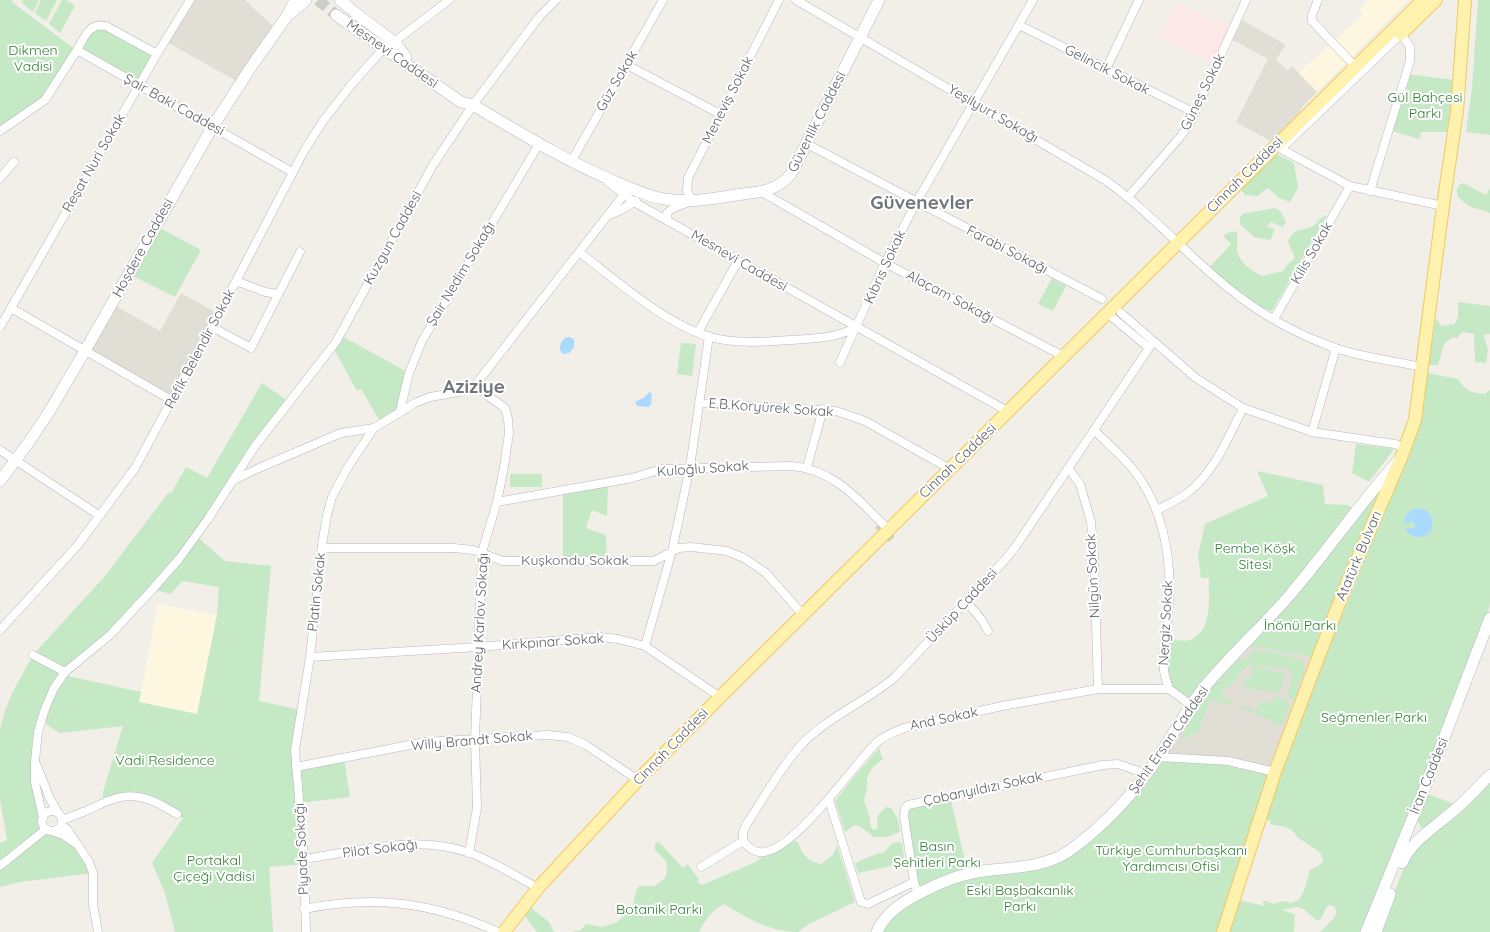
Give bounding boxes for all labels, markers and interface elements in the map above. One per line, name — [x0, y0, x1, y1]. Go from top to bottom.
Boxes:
street label: Mesnevi Caddesi — [343, 16, 441, 92]
street label: Gelincik Sokak — [1062, 41, 1152, 99]
park label: Dikmen Vadisi — [8, 43, 58, 75]
street label: Güz Sokak — [593, 47, 641, 115]
street label: Güneş Sokak — [1177, 51, 1229, 133]
street label: Meneviş Sokak — [699, 53, 757, 147]
street label: Güvenlik Caddesi — [784, 69, 850, 175]
street label: Şair Baki Caddesi — [121, 70, 227, 140]
street label: Yeşilyurt Sokağı — [945, 81, 1041, 147]
park label: Gül Bahçesi Parkı — [1387, 90, 1463, 122]
street label: Reşat Nuri Sokak — [59, 111, 129, 215]
street label: Cinnah Caddesi — [1203, 133, 1287, 217]
street label: Kuzgun Caddesi — [360, 188, 426, 288]
district label: Güvenevler — [870, 192, 974, 214]
street label: Hoşdere Caddesi — [109, 196, 177, 300]
street label: Şair Nedim Sokağı — [423, 219, 499, 329]
street label: Kilis Sokak — [1288, 219, 1336, 287]
street label: Farabi Sokağı — [963, 222, 1051, 278]
street label: Mesnevi Caddesi — [688, 227, 790, 295]
street label: Kıbrıs Sokak — [861, 227, 909, 307]
street label: Alaçam Sokağı — [903, 267, 997, 327]
street label: Refik Belendir Sokak — [161, 286, 239, 412]
district label: Aziziye — [443, 376, 505, 398]
street label: E.B.Koryürek Sokak — [708, 395, 834, 421]
street label: Cinnah Caddesi — [916, 420, 1000, 502]
street label: Kuloğlu Sokak — [656, 457, 750, 481]
street label: Atatürk Bulvarı — [1333, 509, 1385, 603]
street label: Nilgün Sokak — [1082, 533, 1104, 619]
park label: Pembe Köşk Sitesi — [1214, 541, 1296, 574]
street label: Platin Sokak — [304, 552, 330, 632]
street label: Andrey Karlov Sokağı — [468, 552, 492, 694]
street label: Kuşkondu Sokak — [521, 553, 629, 569]
street label: Üsküp Caddesi — [923, 565, 1001, 647]
street label: Nergiz Sokak — [1155, 580, 1177, 666]
park label: İnönü Parkı — [1264, 618, 1336, 634]
street label: Kırkpınar Sokak — [501, 630, 605, 654]
street label: Şehit Ersan Caddesi — [1125, 683, 1213, 797]
street label: And Sokak — [908, 704, 980, 734]
street label: Cinnah Caddesi — [630, 705, 712, 789]
park label: Seğmenler Parkı — [1321, 710, 1427, 726]
street label: Willy Brandt Sokak — [410, 727, 534, 755]
street label: İran Caddesi — [1406, 735, 1452, 817]
park label: Vadi Residence — [115, 753, 215, 769]
street label: Çobanyıldızı Sokak — [922, 768, 1044, 810]
street label: Piyade Sokağı — [291, 803, 313, 895]
street label: Pilot Sokağı — [342, 836, 418, 862]
park label: Basın Şehitleri Parkı — [893, 839, 981, 872]
park label: Türkiye Cumhurbaşkanı Yardımcısı Ofisi — [1095, 843, 1247, 876]
park label: Portakal Çiçeği Vadisi — [173, 853, 255, 886]
park label: Eski Başbakanlık Parkı — [966, 883, 1074, 916]
park label: Botanik Parkı — [616, 902, 702, 918]

